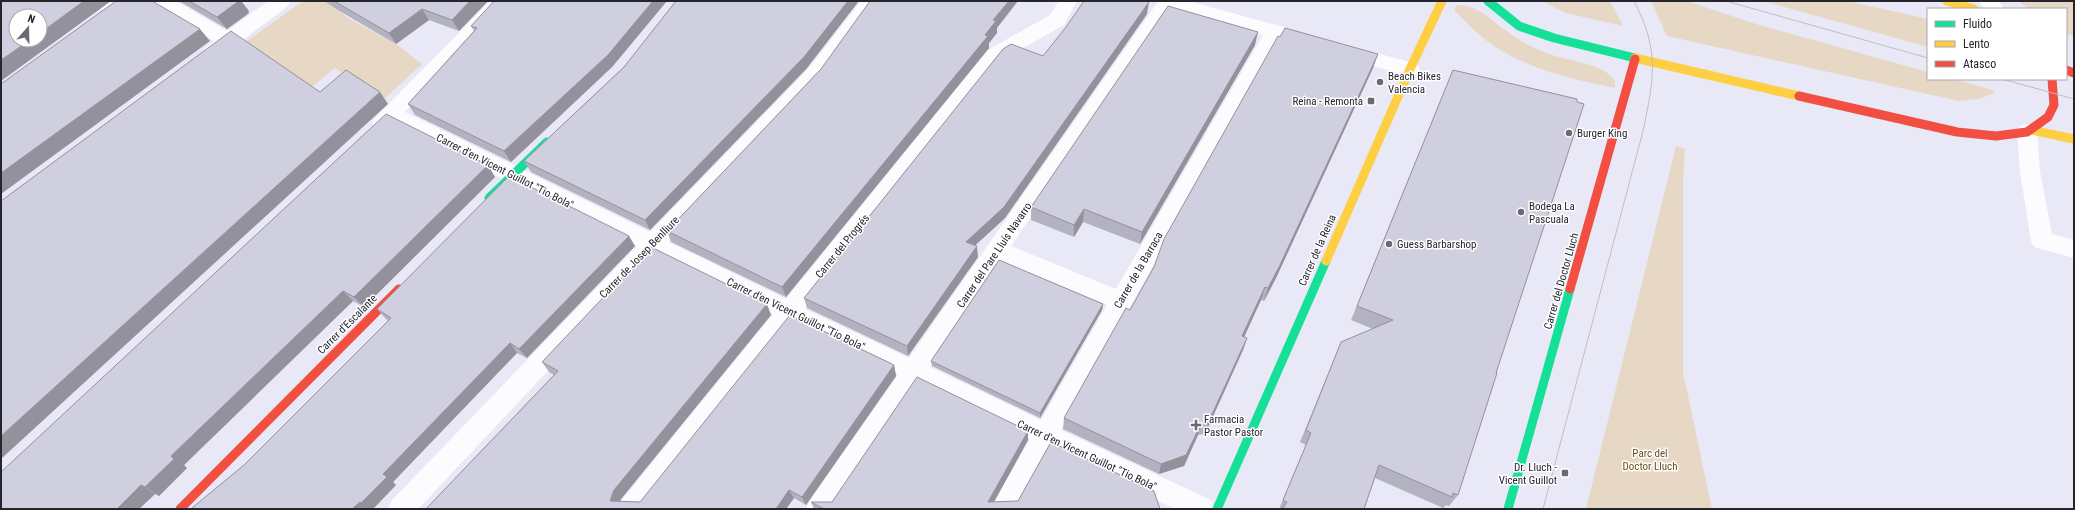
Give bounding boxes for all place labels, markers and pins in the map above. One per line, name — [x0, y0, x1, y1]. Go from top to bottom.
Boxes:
place label: Beach Bikes Valencia — [1388, 70, 1441, 96]
marker: Beach Bikes Valencia — [1375, 77, 1385, 87]
place label: Reina - Remonta — [1292, 95, 1363, 108]
marker: Reina - Remonta — [1366, 96, 1376, 106]
place label: Burger King — [1577, 127, 1627, 140]
marker: Burger King — [1564, 128, 1574, 138]
place label: Bodega La Pascuala — [1529, 200, 1575, 226]
marker: Bodega La Pascuala — [1516, 207, 1526, 217]
place label: Guess Barbarshop — [1397, 238, 1476, 251]
marker: Guess Barbarshop — [1384, 239, 1394, 249]
place label: Farmacia Pastor Pastor — [1204, 413, 1264, 439]
marker: Farmacia Pastor Pastor — [1191, 420, 1201, 430]
place label: Dr. Lluch - Vicent Guillot — [1499, 461, 1557, 487]
marker: Dr. Lluch - Vicent Guillot — [1560, 468, 1570, 478]

